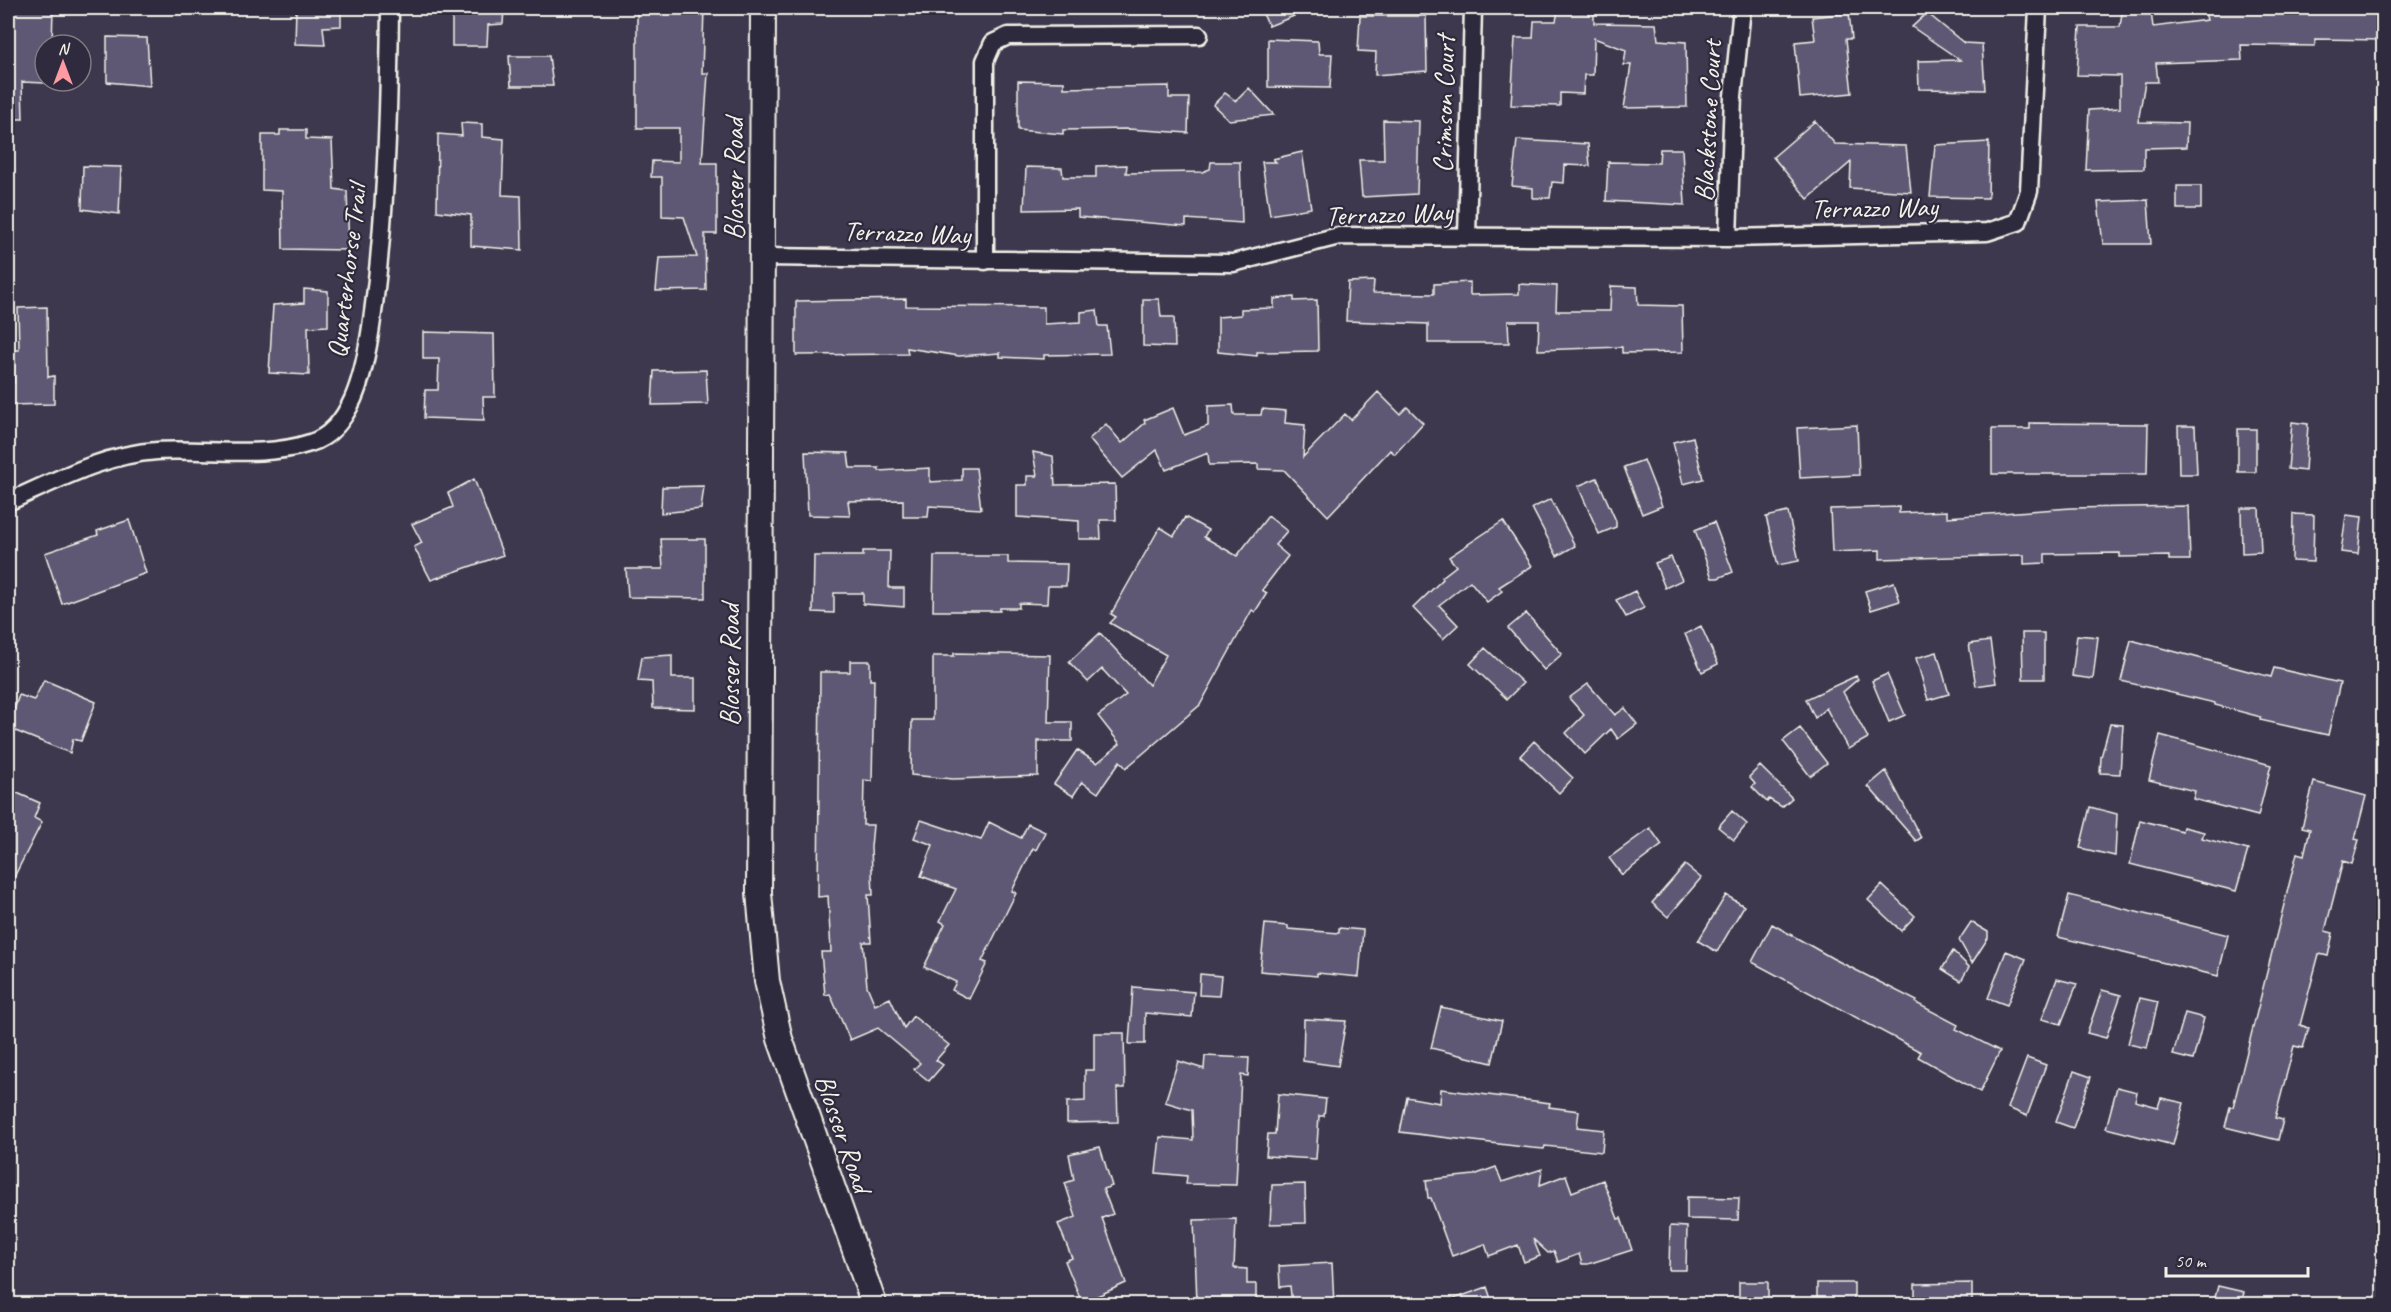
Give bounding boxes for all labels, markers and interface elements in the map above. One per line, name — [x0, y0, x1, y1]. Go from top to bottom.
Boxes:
street label: Crimson Court — [1425, 31, 1462, 173]
north arrow — [33, 33, 93, 93]
street label: Blackstone Court — [1686, 37, 1729, 203]
text: N — [58, 39, 71, 59]
street label: Blosser Road — [716, 114, 751, 240]
street label: Quarterhorse Trail — [318, 177, 375, 360]
street label: Terrazzo Way — [1810, 189, 1940, 226]
street label: Terrazzo Way — [1325, 194, 1456, 233]
street label: Terrazzo Way — [843, 213, 974, 252]
street label: Blosser Road — [712, 600, 747, 726]
street label: Blosser Road — [807, 1070, 881, 1200]
scale bar — [2166, 1240, 2308, 1278]
text: 50 m — [2175, 1250, 2208, 1272]

